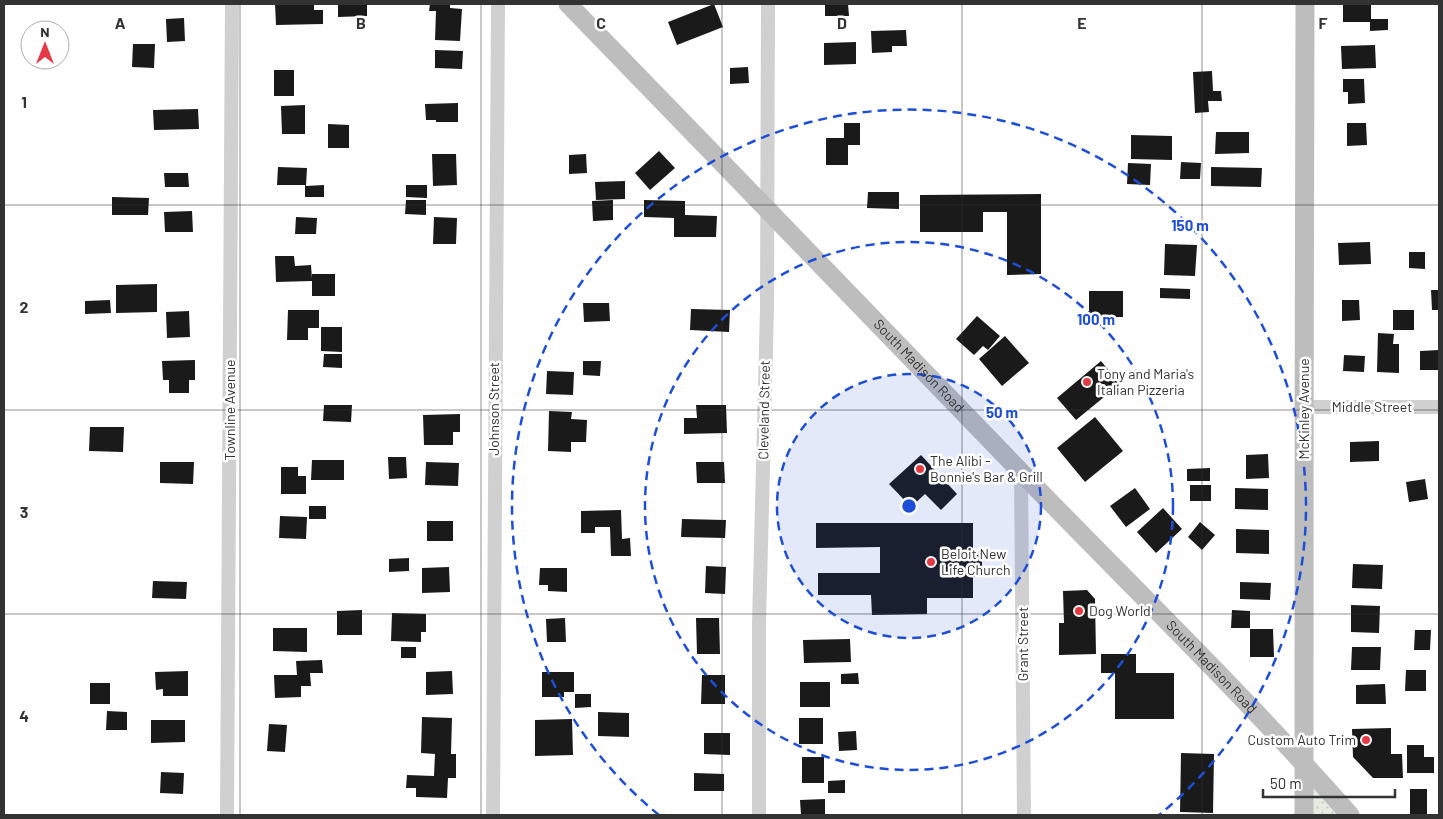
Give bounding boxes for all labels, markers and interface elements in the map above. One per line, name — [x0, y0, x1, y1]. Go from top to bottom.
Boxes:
text: A — [115, 13, 126, 32]
text: B — [356, 13, 366, 32]
text: C — [596, 13, 606, 32]
text: D — [837, 13, 847, 32]
text: E — [1077, 13, 1087, 32]
text: F — [1319, 13, 1328, 32]
north arrow — [20, 20, 70, 70]
text: N — [40, 23, 50, 40]
text: 1 — [21, 92, 27, 111]
text: 150 m — [1171, 216, 1209, 234]
text: 2 — [20, 297, 29, 316]
text: 100 m — [1077, 310, 1115, 328]
street label: South Madison Road — [870, 315, 968, 416]
street label: McKinley Avenue — [1295, 358, 1312, 460]
street label: Townline Avenue — [221, 360, 238, 460]
street label: Cleveland Street — [754, 360, 773, 460]
street label: Johnson Street — [485, 362, 502, 456]
place label: Tony and Maria's Italian Pizzeria — [1097, 365, 1194, 398]
marker: Tony and Maria's Italian Pizzeria — [1081, 376, 1093, 388]
street label: Middle Street — [1332, 398, 1412, 415]
text: 50 m — [986, 403, 1018, 421]
place label: The Alibi - Bonnie's Bar & Grill — [930, 452, 1043, 485]
marker: The Alibi - Bonnie's Bar & Grill — [914, 463, 926, 475]
centre of rings — [900, 497, 918, 515]
text: 3 — [20, 502, 28, 521]
place label: Beloit New Life Church — [941, 545, 1011, 578]
marker: Beloit New Life Church — [925, 556, 937, 568]
place label: Dog World — [1089, 602, 1151, 619]
marker: Dog World — [1073, 605, 1085, 617]
street label: Grant Street — [1014, 607, 1031, 681]
street label: South Madison Road — [1163, 616, 1261, 717]
text: 4 — [19, 706, 29, 725]
place label: Custom Auto Trim — [1248, 731, 1356, 748]
marker: Custom Auto Trim — [1360, 734, 1372, 746]
scale bar — [1263, 766, 1396, 798]
text: 50 m — [1270, 774, 1302, 792]

